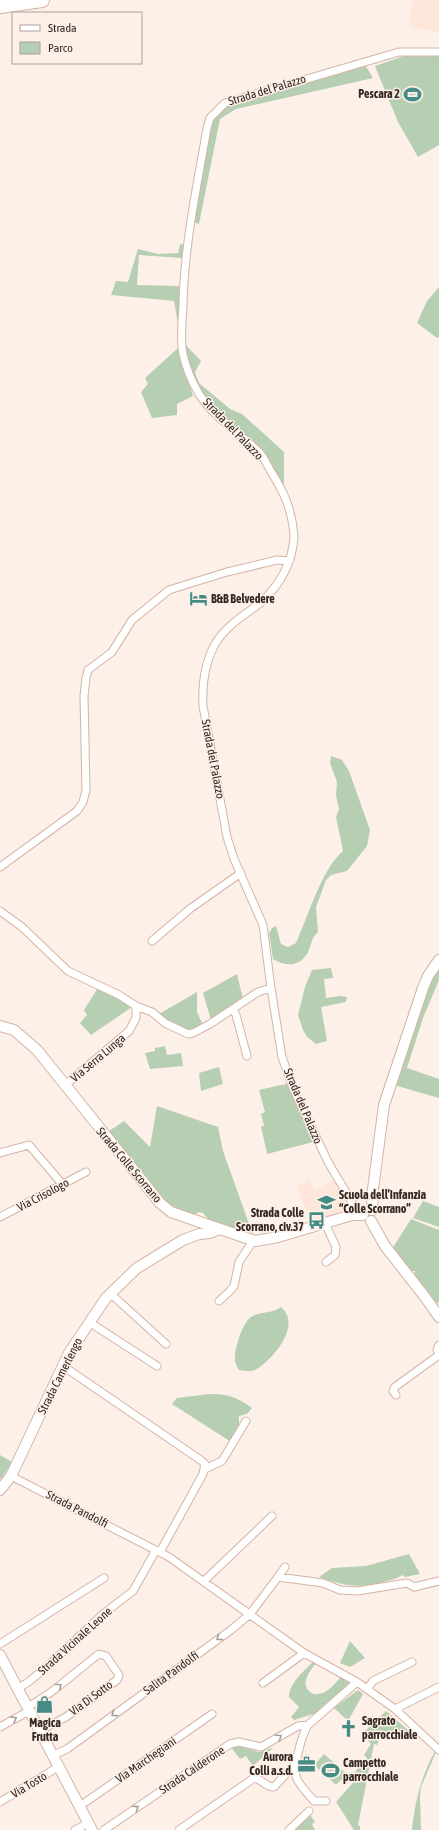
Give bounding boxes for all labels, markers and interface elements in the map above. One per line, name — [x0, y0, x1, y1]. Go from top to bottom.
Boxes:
legend — [12, 12, 142, 64]
text: Strada — [48, 21, 77, 35]
text: Parco — [48, 41, 73, 55]
street label: Strada del Palazzo — [227, 71, 308, 108]
sports icon: Pescara 2 — [403, 84, 423, 104]
place label: Pescara 2 — [358, 87, 400, 101]
street label: Strada del Palazzo — [200, 395, 266, 463]
hotel icon: B&B Belvedere — [188, 589, 208, 609]
place label: B&B Belvedere — [211, 592, 275, 606]
street label: Strada del Palazzo — [198, 718, 228, 800]
street label: Via Serra Lunga — [68, 1031, 128, 1085]
street label: Strada del Palazzo — [281, 1066, 325, 1146]
street label: Strada Colle Scorrano — [94, 1125, 165, 1206]
street label: Via Crisologo — [15, 1175, 72, 1214]
place label: Scuola dell’Infanzia “Colle Scorrano” — [339, 1188, 427, 1216]
school or university icon: Scuola dell’Infanzia “Colle Scorrano” — [316, 1192, 336, 1212]
place label: Strada Colle Scorrano, civ.37 — [236, 1206, 305, 1234]
bus stop icon: Strada Colle Scorrano, civ.37 — [307, 1210, 327, 1230]
street label: Strada Camerlengo — [35, 1335, 85, 1417]
street label: Strada Pandolfi — [44, 1487, 110, 1531]
street label: Strada Vicinale Leone — [35, 1604, 115, 1678]
one-way arrow — [217, 1633, 224, 1640]
street label: Salita Pandolfi — [141, 1648, 201, 1698]
street label: Via Di Sotto — [67, 1677, 116, 1718]
one-way arrow — [55, 1683, 62, 1690]
shop icon: Magica Frutta — [35, 1694, 55, 1714]
one-way arrow — [111, 1710, 118, 1717]
place label: Sagrato parrocchiale — [362, 1714, 418, 1742]
place label: Magica Frutta — [29, 1716, 61, 1744]
one-way arrow — [10, 1717, 18, 1724]
church icon: Sagrato parrocchiale — [339, 1718, 359, 1738]
street label: Via Marchegiani — [113, 1734, 179, 1786]
one-way arrow — [275, 1734, 282, 1741]
street label: Strada Calderone — [157, 1743, 227, 1797]
place label: Aurora Colli a.s.d. — [249, 1750, 293, 1778]
office icon: Aurora Colli a.s.d. — [296, 1754, 316, 1774]
place label: Campetto parrocchiale — [343, 1756, 399, 1784]
sports icon: Campetto parrocchiale — [320, 1760, 340, 1780]
street label: Via Tosto — [9, 1769, 50, 1801]
one-way arrow — [132, 1805, 139, 1813]

